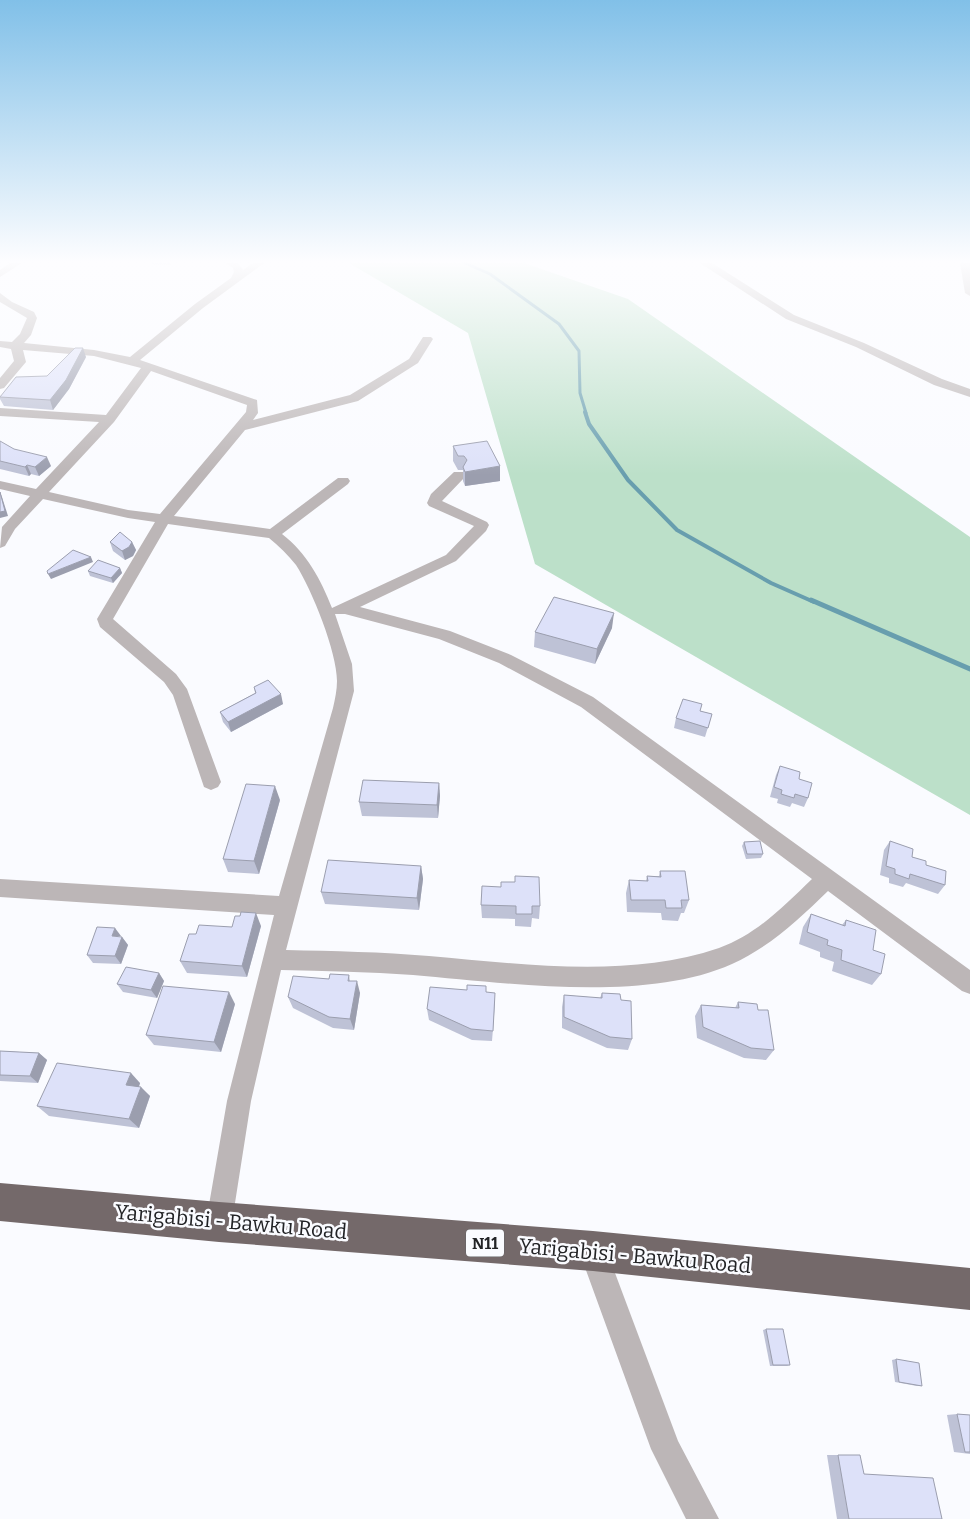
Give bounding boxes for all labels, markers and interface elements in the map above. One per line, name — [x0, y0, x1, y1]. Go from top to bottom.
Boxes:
street label: Yarigabisi - Bawku Road — [114, 1199, 348, 1245]
road number: N11 — [466, 1230, 504, 1256]
street label: Yarigabisi - Bawku Road — [518, 1233, 752, 1279]

